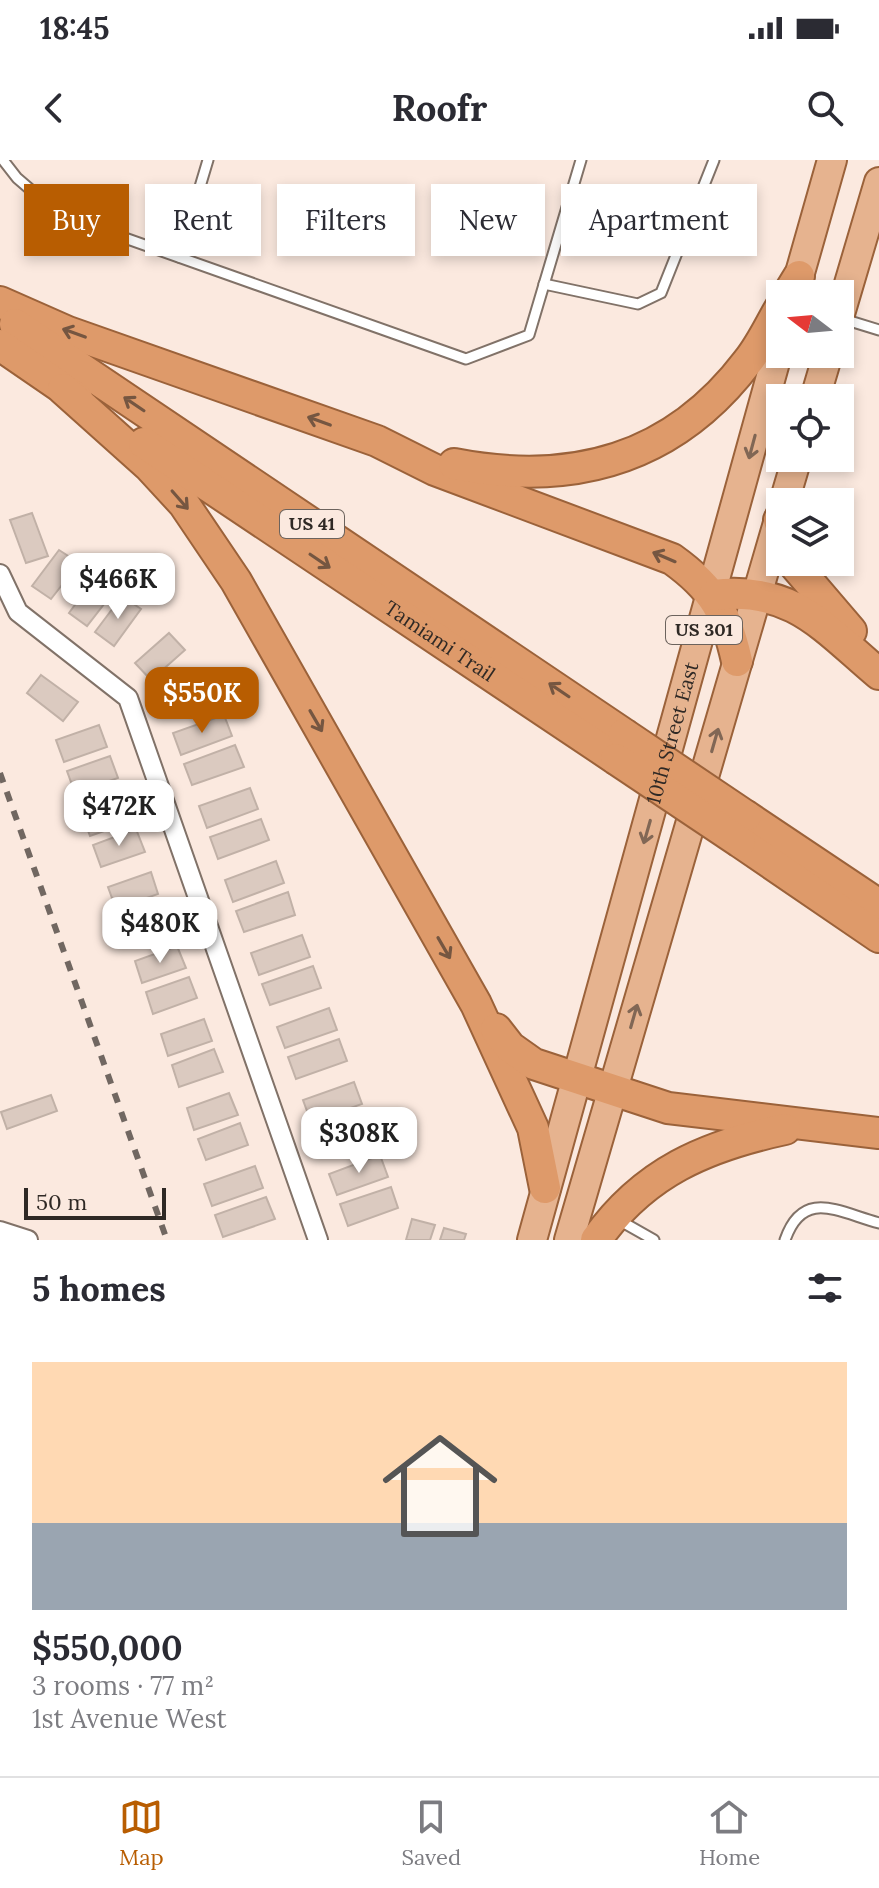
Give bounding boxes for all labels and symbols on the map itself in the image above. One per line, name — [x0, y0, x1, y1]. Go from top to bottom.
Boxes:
north arrow — [766, 280, 854, 368]
one-way arrow — [62, 325, 87, 340]
one-way arrow — [124, 396, 146, 412]
one-way arrow — [306, 412, 331, 427]
one-way arrow — [744, 433, 759, 459]
one-way arrow — [171, 490, 189, 510]
road number: US 41 — [280, 510, 344, 538]
one-way arrow — [652, 549, 677, 564]
pin: $466K — [62, 553, 174, 621]
one-way arrow — [308, 553, 331, 569]
street label: Tamiami Trail — [380, 595, 500, 687]
road number: US 301 — [666, 616, 742, 644]
street label: 10th Street East — [640, 659, 703, 807]
pin: $550K — [146, 667, 258, 735]
one-way arrow — [548, 682, 571, 698]
one-way arrow — [309, 709, 324, 733]
one-way arrow — [708, 727, 723, 753]
pin: $472K — [63, 780, 175, 848]
one-way arrow — [638, 819, 653, 845]
pin: $480K — [104, 897, 216, 965]
one-way arrow — [437, 935, 452, 959]
one-way arrow — [627, 1004, 642, 1030]
pin: $308K — [303, 1107, 415, 1175]
scale bar — [24, 1184, 166, 1220]

